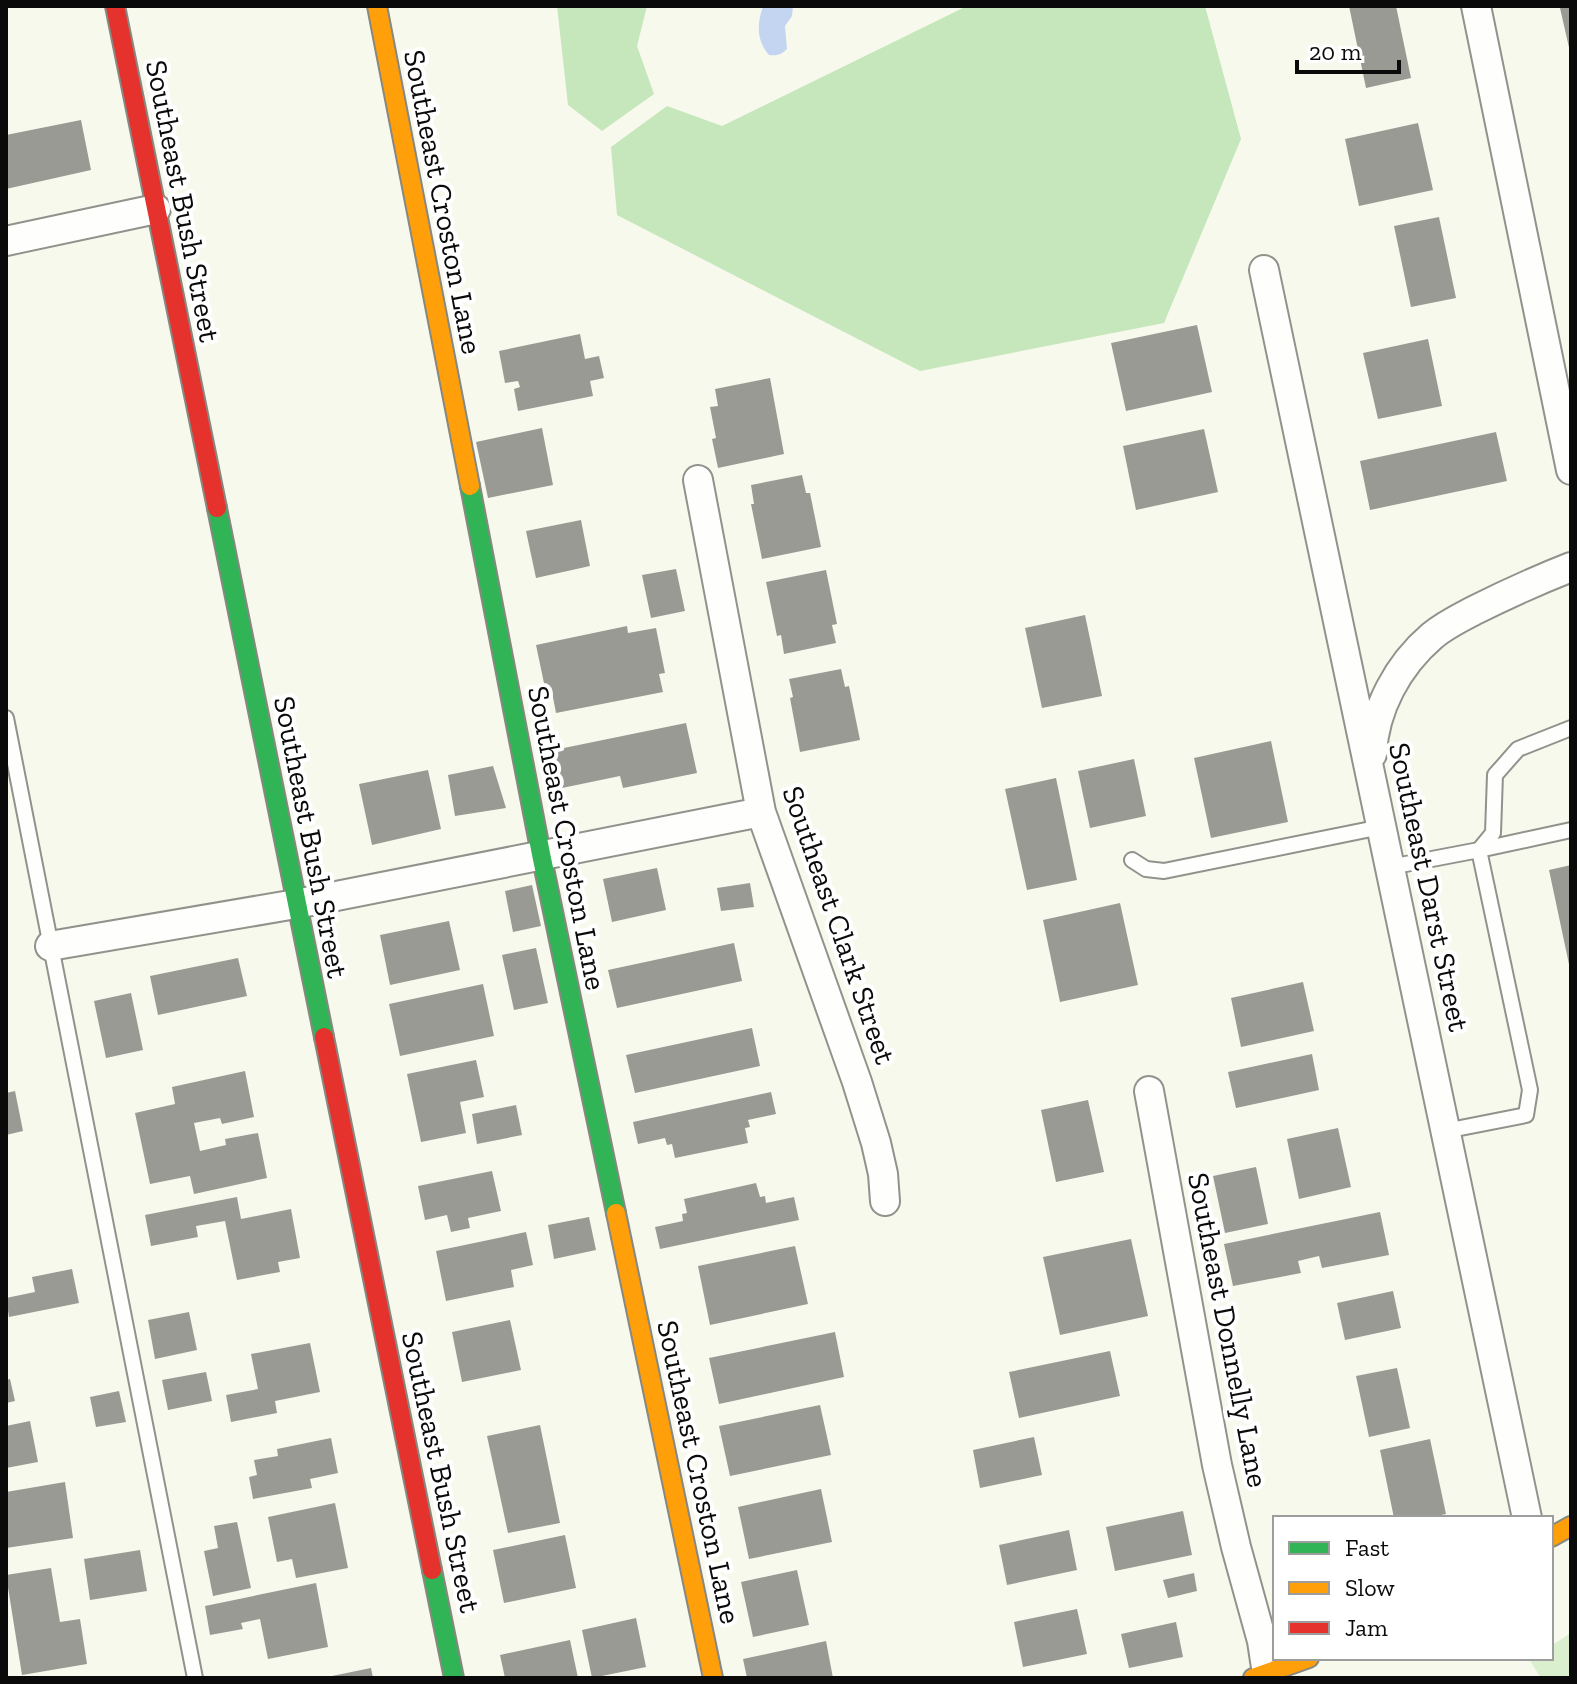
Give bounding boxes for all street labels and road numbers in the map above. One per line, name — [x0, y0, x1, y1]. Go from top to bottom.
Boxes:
street label: Southeast Croston Lane — [396, 47, 490, 357]
street label: Southeast Bush Street — [138, 57, 228, 345]
street label: Southeast Croston Lane — [520, 683, 614, 993]
street label: Southeast Bush Street — [266, 693, 356, 981]
street label: Southeast Darst Street — [1381, 739, 1477, 1035]
street label: Southeast Clark Street — [775, 781, 903, 1069]
street label: Southeast Donnelly Lane — [1180, 1170, 1276, 1490]
street label: Southeast Croston Lane — [649, 1317, 749, 1627]
street label: Southeast Bush Street — [394, 1328, 488, 1616]

